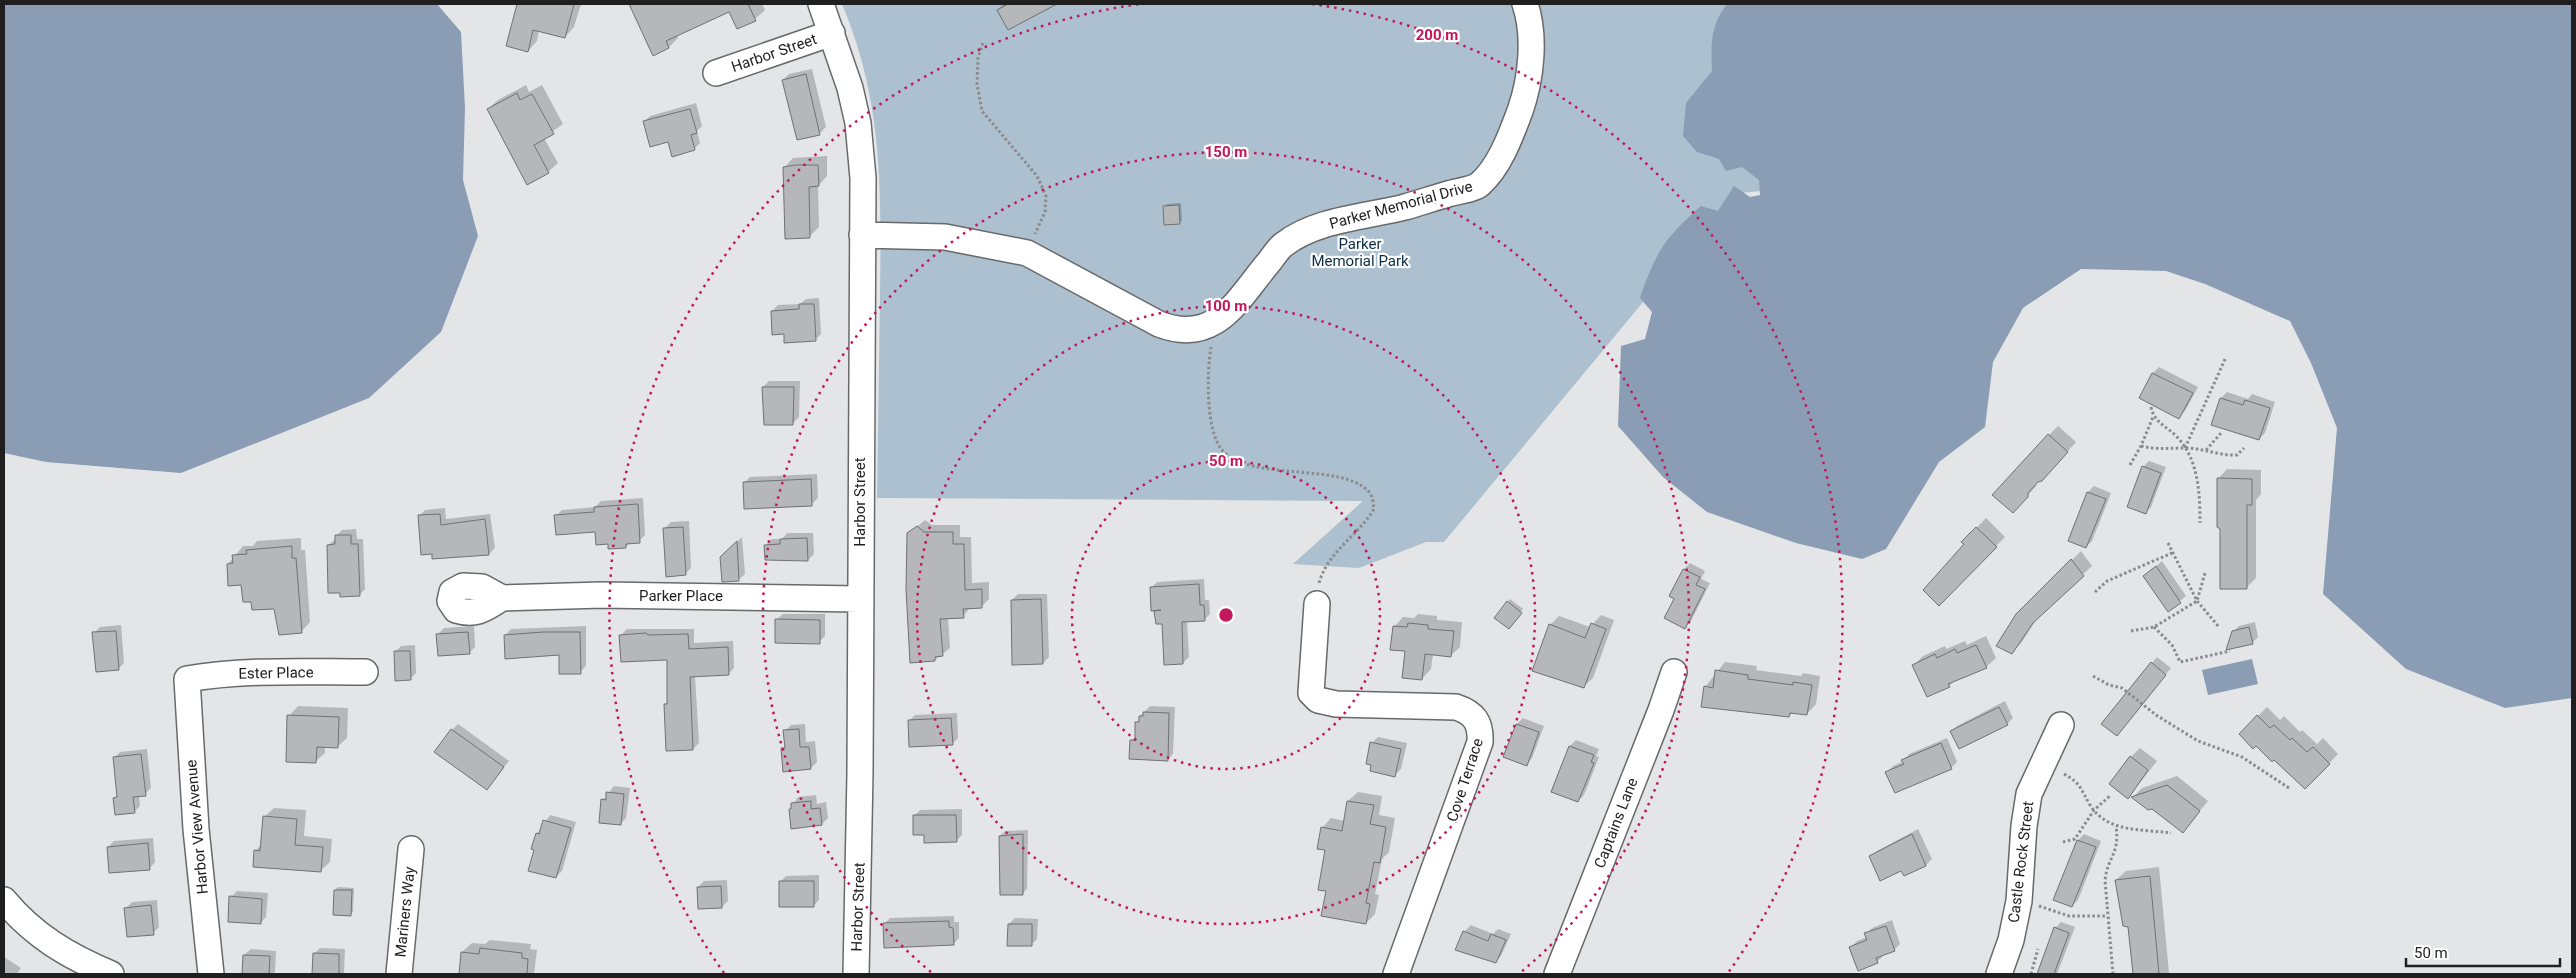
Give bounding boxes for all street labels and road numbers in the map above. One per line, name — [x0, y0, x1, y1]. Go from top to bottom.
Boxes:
street label: Harbor Street — [729, 30, 819, 76]
street label: Parker Memorial Drive — [1327, 177, 1475, 233]
street label: Harbor Street — [851, 457, 869, 547]
street label: Parker Place — [639, 587, 723, 605]
street label: Ester Place — [238, 663, 314, 683]
street label: Cove Terrace — [1443, 736, 1487, 824]
street label: Harbor View Avenue — [182, 759, 212, 895]
street label: Captains Lane — [1591, 775, 1641, 871]
street label: Castle Rock Street — [2005, 800, 2037, 924]
street label: Harbor Street — [847, 862, 869, 952]
street label: Mariners Way — [391, 866, 419, 958]

